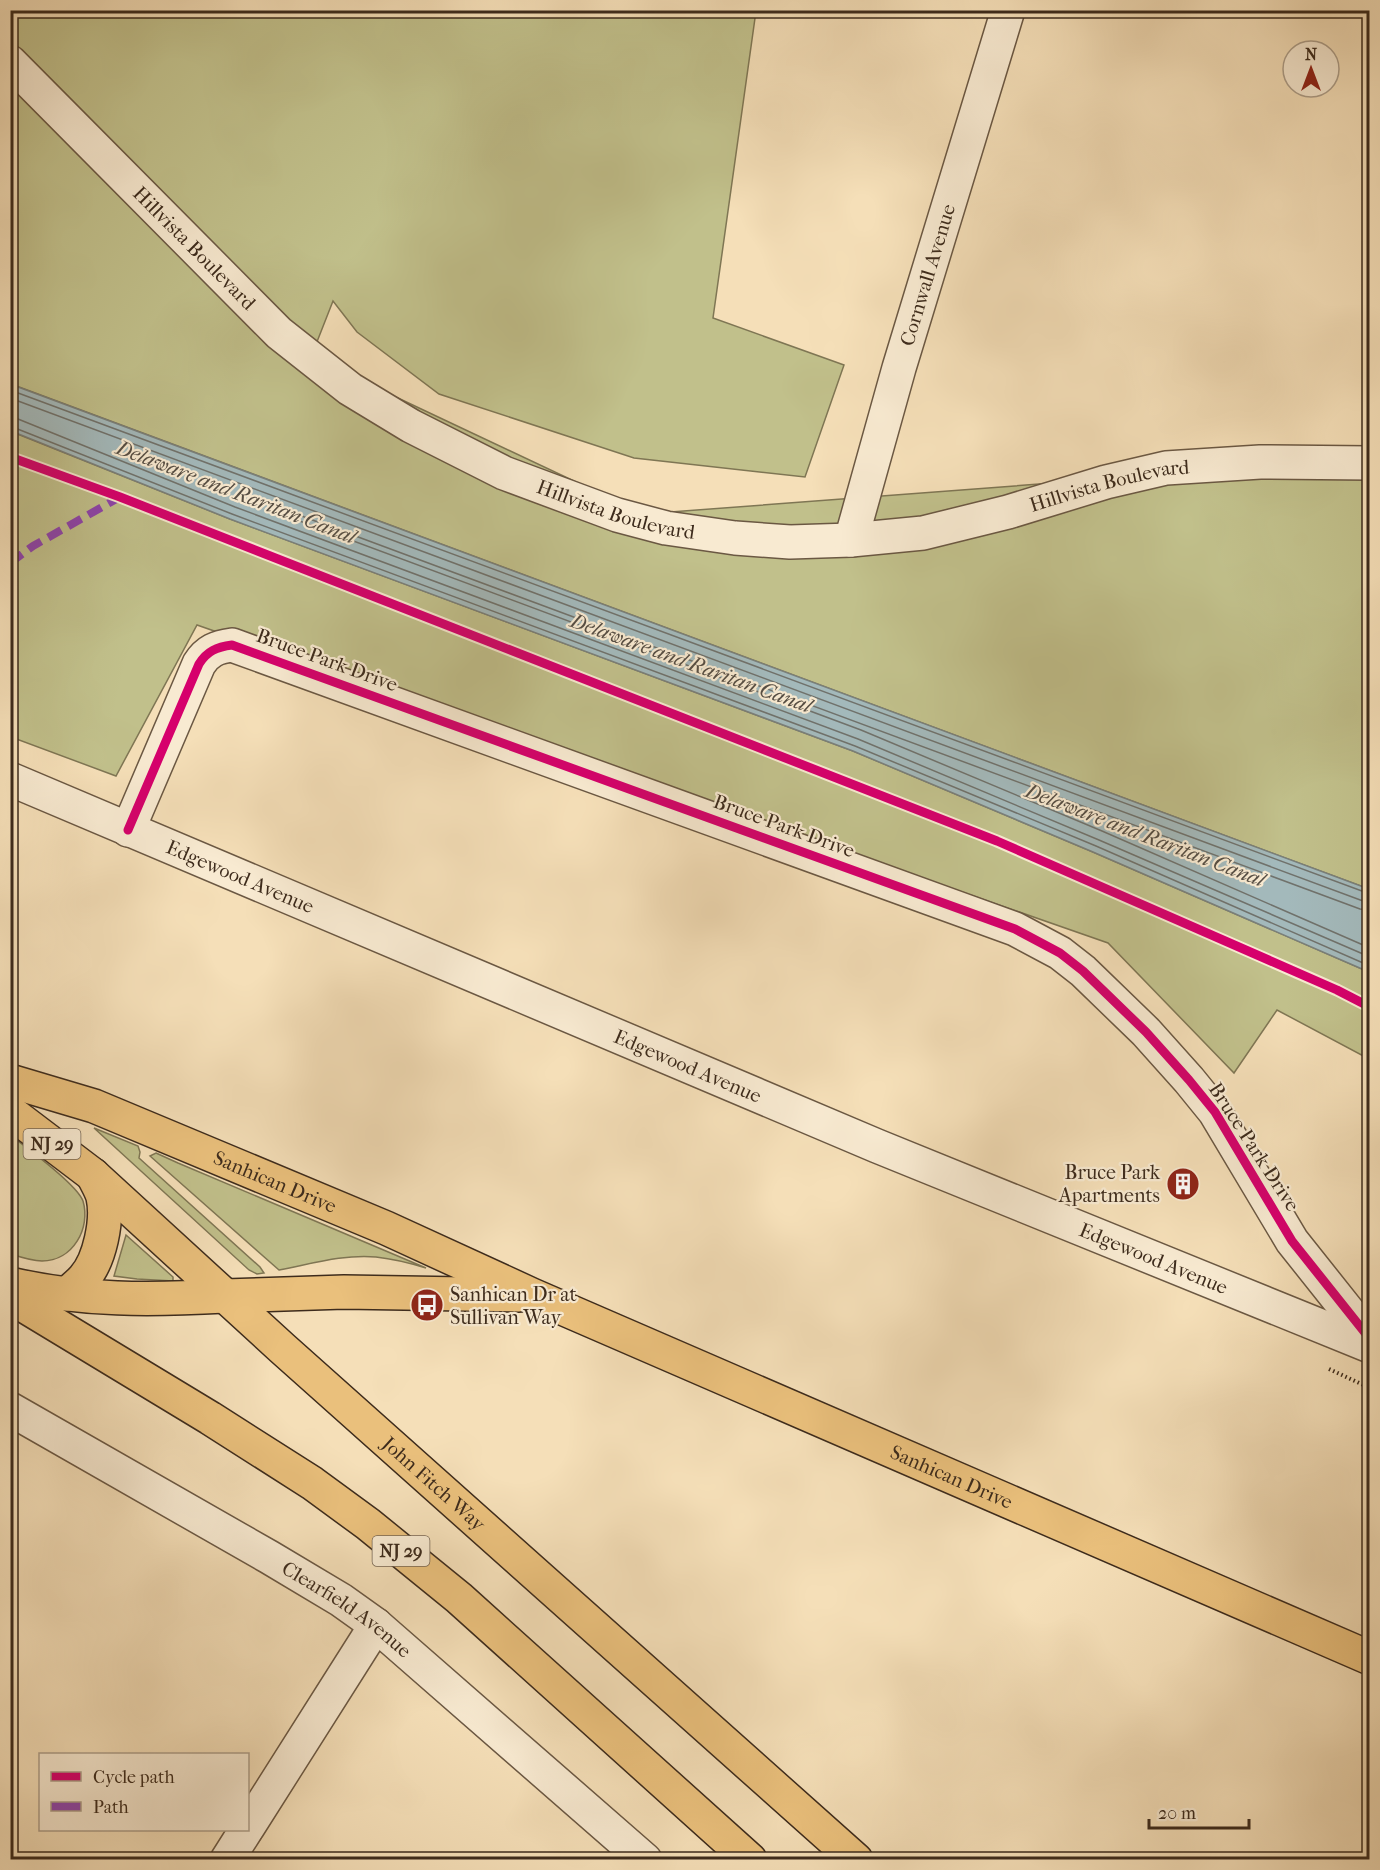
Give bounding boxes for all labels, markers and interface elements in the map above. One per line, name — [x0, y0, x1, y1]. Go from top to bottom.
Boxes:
north arrow — [1281, 39, 1341, 99]
text: N — [1305, 45, 1318, 64]
street label: Hillvista Boulevard — [129, 182, 261, 315]
street label: Cornwall Avenue — [895, 201, 960, 349]
water label: Delaware and Raritan Canal — [111, 434, 362, 550]
street label: Hillvista Boulevard — [1027, 455, 1191, 516]
street label: Hillvista Boulevard — [534, 475, 698, 544]
water label: Delaware and Raritan Canal — [565, 608, 817, 719]
street label: Bruce Park Drive — [253, 624, 401, 696]
water label: Delaware and Raritan Canal — [1020, 777, 1271, 893]
street label: Bruce Park Drive — [710, 790, 858, 862]
street label: Edgewood Avenue — [163, 835, 318, 918]
street label: Edgewood Avenue — [611, 1025, 765, 1107]
street label: Bruce Park Drive — [1204, 1078, 1304, 1216]
road number: NJ 29 — [23, 1129, 80, 1159]
street label: Sanhican Drive — [210, 1146, 340, 1218]
place label: Bruce Park Apartments — [1058, 1161, 1161, 1207]
building icon: Bruce Park Apartments — [1165, 1166, 1201, 1202]
street label: Edgewood Avenue — [1076, 1218, 1231, 1299]
place label: Sanhican Dr at Sullivan Way — [450, 1283, 577, 1329]
bus stop icon: Sanhican Dr at Sullivan Way — [409, 1287, 445, 1323]
street label: John Fitch Way — [376, 1430, 491, 1536]
street label: Sanhican Drive — [887, 1440, 1016, 1513]
road number: NJ 29 — [372, 1536, 430, 1566]
street label: Clearfield Avenue — [278, 1556, 416, 1662]
legend — [39, 1753, 249, 1831]
text: Cycle path — [93, 1767, 174, 1788]
scale bar — [1149, 1792, 1250, 1830]
text: Path — [93, 1797, 129, 1818]
text: 20 m — [1158, 1803, 1196, 1824]

